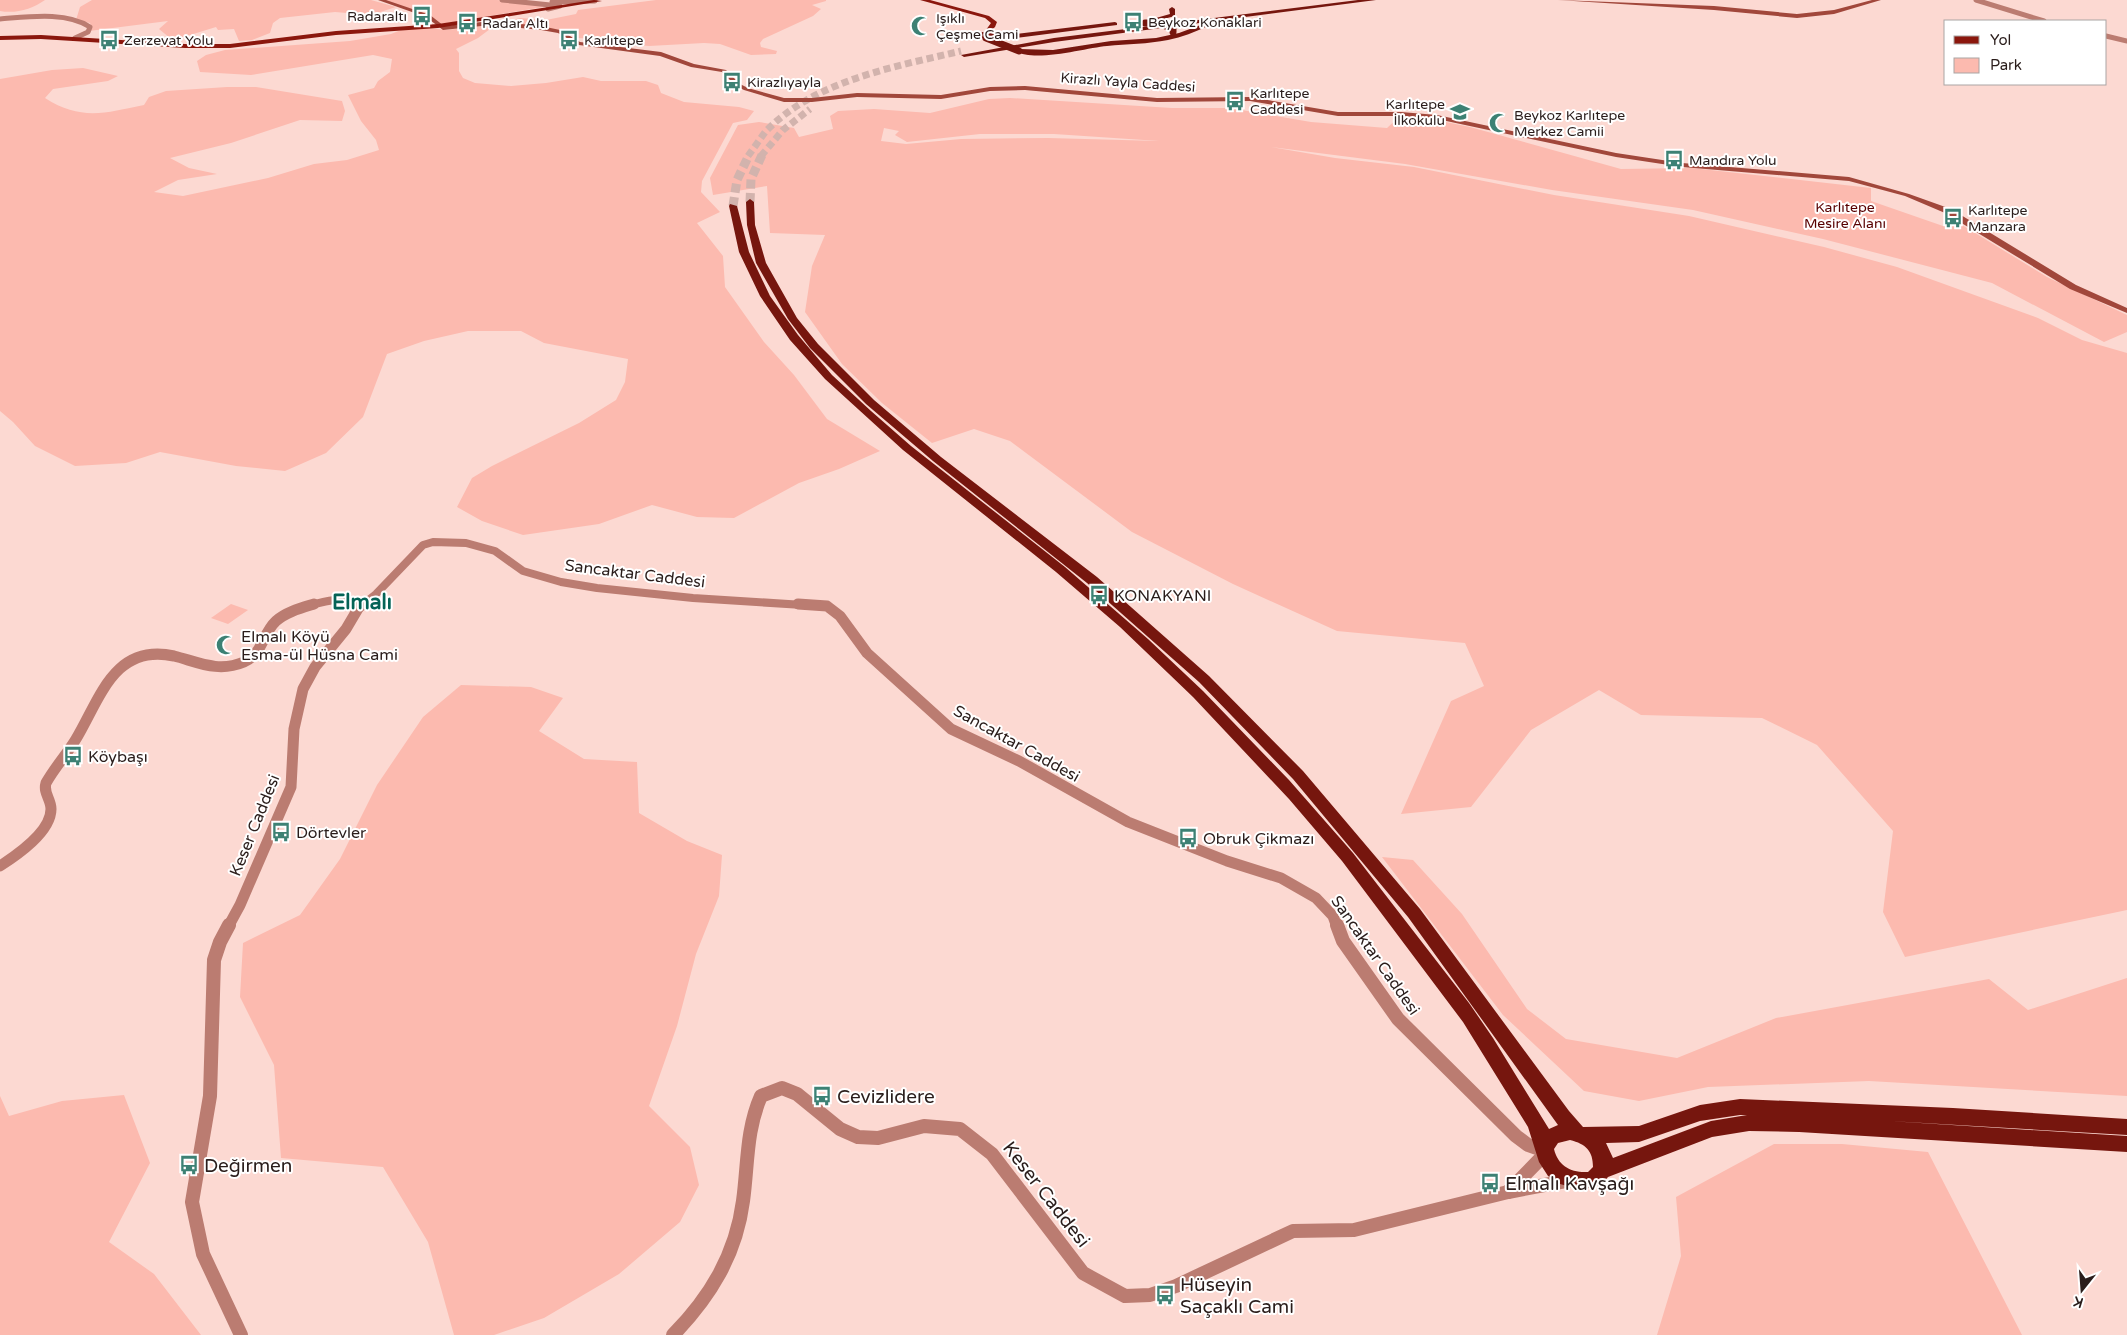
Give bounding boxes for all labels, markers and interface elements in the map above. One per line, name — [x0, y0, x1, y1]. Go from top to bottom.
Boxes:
bus stop icon: Radaraltı — [411, 5, 433, 27]
place label: Radaraltı — [347, 8, 407, 25]
place label: Işıklı Çeşme Cami — [936, 10, 1019, 43]
bus stop icon: Beykoz Konaklari — [1122, 11, 1144, 33]
bus stop icon: Radar Altı — [456, 12, 478, 34]
place label: Beykoz Konaklari — [1148, 14, 1262, 31]
place label: Radar Altı — [482, 15, 548, 32]
mosque icon: Işıklı Çeşme Cami — [910, 15, 932, 37]
legend — [1944, 20, 2107, 85]
bus stop icon: Zerzevat Yolu — [98, 29, 120, 51]
bus stop icon: Karlıtepe — [558, 29, 580, 51]
text: Yol — [1990, 31, 2011, 49]
place label: Zerzevat Yolu — [124, 32, 214, 49]
place label: Karlıtepe — [584, 32, 644, 49]
text: Park — [1990, 56, 2022, 74]
street label: Kirazlı Yayla Caddesi — [1060, 69, 1196, 96]
bus stop icon: Kirazlıyayla — [721, 71, 743, 93]
place label: Kirazlıyayla — [747, 74, 821, 91]
place label: Karlıtepe Caddesi — [1250, 85, 1310, 118]
bus stop icon: Karlıtepe Caddesi — [1224, 90, 1246, 112]
place label: Karlıtepe İlkokulu — [1385, 96, 1445, 129]
school or university icon: Karlıtepe İlkokulu — [1449, 101, 1471, 123]
place label: Beykoz Karlıtepe Merkez Camii — [1514, 107, 1625, 140]
mosque icon: Beykoz Karlıtepe Merkez Camii — [1488, 112, 1510, 134]
bus stop icon: Mandıra Yolu — [1663, 149, 1685, 171]
place label: Mandıra Yolu — [1689, 152, 1777, 169]
park label: Karlıtepe Mesire Alanı — [1804, 199, 1886, 232]
place label: Karlıtepe Manzara — [1968, 202, 2028, 235]
bus stop icon: Karlıtepe Manzara — [1942, 207, 1964, 229]
street label: Sancaktar Caddesi — [564, 555, 706, 593]
bus stop icon: KONAKYANI — [1088, 584, 1110, 606]
place label: KONAKYANI — [1114, 586, 1211, 606]
district label: Elmalı — [332, 590, 392, 615]
place label: Elmalı Köyü Esma-ül Hüsna Cami — [241, 627, 398, 665]
mosque icon: Elmalı Köyü Esma-ül Hüsna Cami — [215, 634, 237, 656]
street label: Sancaktar Caddesi — [950, 701, 1083, 787]
bus stop icon: Köybaşı — [62, 745, 84, 767]
place label: Köybaşı — [88, 747, 148, 767]
street label: Keser Caddesi — [225, 772, 284, 879]
bus stop icon: Dörtevler — [270, 821, 292, 843]
place label: Dörtevler — [296, 823, 367, 843]
bus stop icon: Obruk Çikmazı — [1177, 827, 1199, 849]
place label: Obruk Çikmazı — [1203, 829, 1314, 849]
street label: Sancaktar Caddesi — [1326, 892, 1424, 1019]
bus stop icon: Cevizlidere — [811, 1085, 833, 1107]
place label: Cevizlidere — [837, 1086, 935, 1108]
street label: Keser Caddesi — [998, 1137, 1094, 1252]
bus stop icon: Değirmen — [178, 1154, 200, 1176]
place label: Değirmen — [204, 1155, 292, 1177]
bus stop icon: Elmalı Kavşağı — [1479, 1172, 1501, 1194]
place label: Elmalı Kavşağı — [1505, 1173, 1634, 1195]
north arrow — [2057, 1265, 2107, 1315]
place label: Hüseyin Saçaklı Cami — [1180, 1274, 1294, 1318]
bus stop icon: Hüseyin Saçaklı Cami — [1154, 1284, 1176, 1306]
text: K — [2071, 1292, 2085, 1311]

